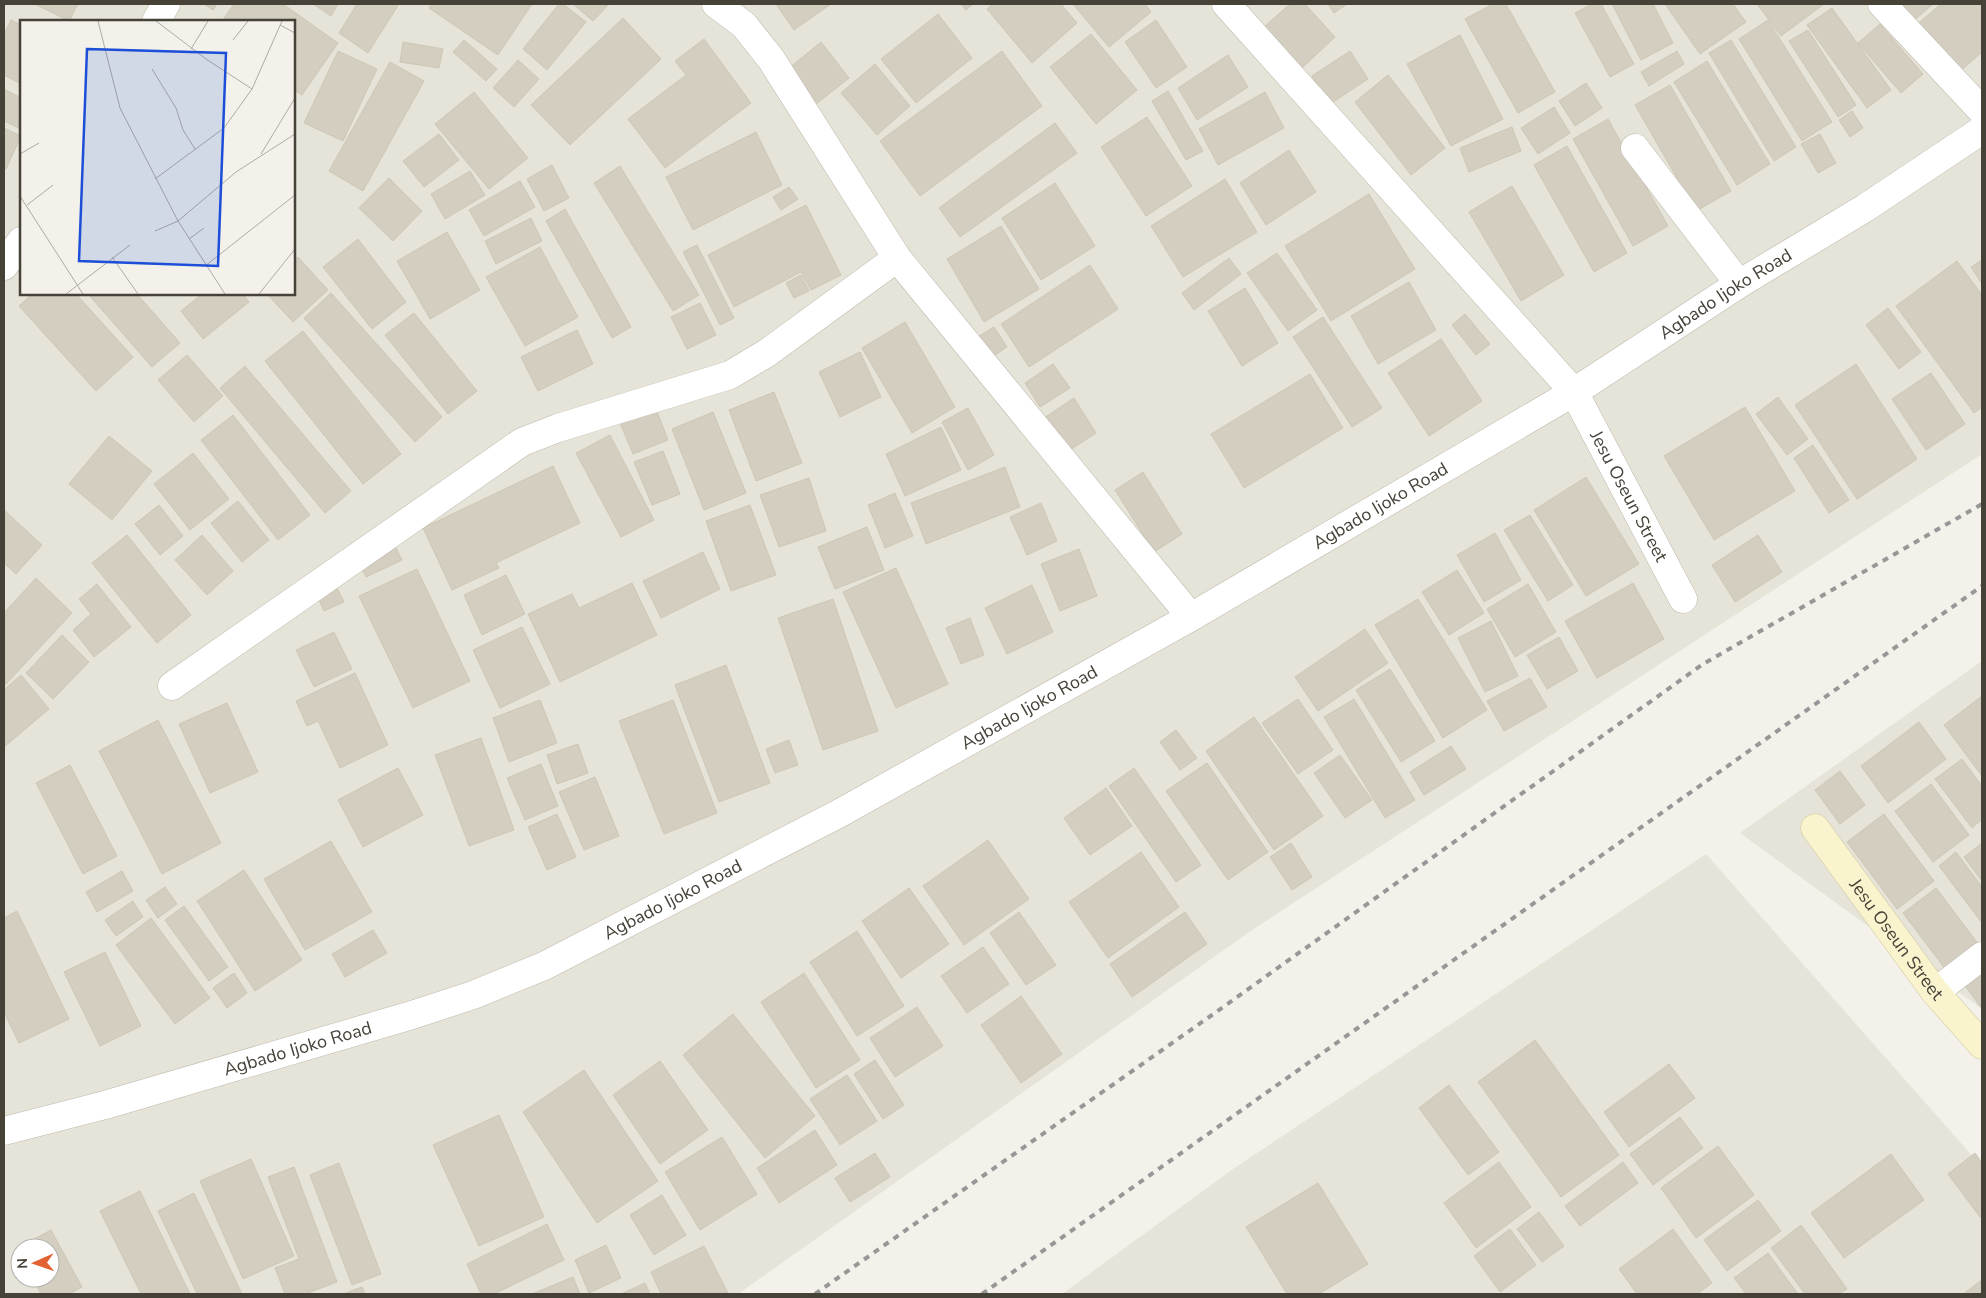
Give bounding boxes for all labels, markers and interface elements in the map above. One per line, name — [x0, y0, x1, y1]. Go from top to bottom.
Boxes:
inset map — [20, 20, 295, 295]
street label: Agbado Ijoko Road — [1654, 243, 1796, 345]
street label: Jesu Oseun Street — [1584, 426, 1674, 567]
street label: Agbado Ijoko Road — [1308, 457, 1452, 555]
street label: Agbado Ijoko Road — [957, 660, 1102, 755]
street label: Agbado Ijoko Road — [599, 854, 746, 945]
street label: Jesu Oseun Street — [1843, 873, 1949, 1006]
street label: Agbado Ijoko Road — [221, 1015, 374, 1082]
north arrow — [10, 1238, 60, 1288]
text: N — [13, 1258, 32, 1269]

